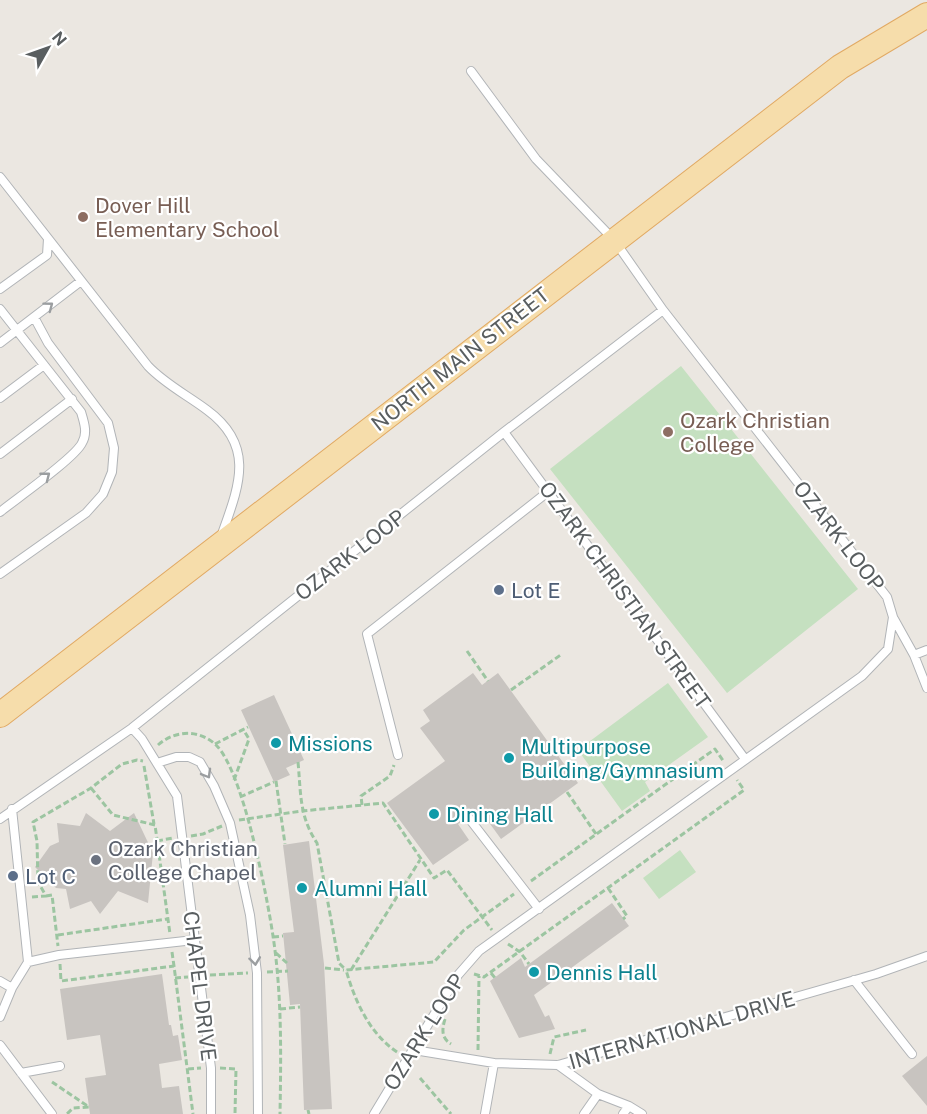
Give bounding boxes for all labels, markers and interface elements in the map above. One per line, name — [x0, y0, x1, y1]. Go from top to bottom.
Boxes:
north arrow — [18, 18, 78, 78]
text: N — [48, 28, 70, 50]
place label: Dover Hill Elementary School — [95, 193, 279, 242]
marker: Dover Hill Elementary School — [76, 210, 90, 224]
street label: NORTH MAIN STREET — [366, 282, 554, 436]
one-way arrow — [43, 302, 54, 313]
place label: Ozark Christian College — [680, 408, 830, 457]
marker: Ozark Christian College — [661, 425, 675, 439]
one-way arrow — [39, 472, 50, 483]
street label: OZARK CHRISTIAN STREET — [534, 476, 716, 714]
street label: OZARK LOOP — [788, 476, 890, 596]
street label: OZARK LOOP — [290, 504, 410, 606]
place label: Lot E — [511, 578, 560, 603]
marker: Lot E — [492, 583, 506, 597]
place label: Missions — [288, 731, 373, 756]
place label: Multipurpose Building/Gymnasium — [521, 734, 724, 783]
marker: Missions — [269, 736, 283, 750]
marker: Multipurpose Building/Gymnasium — [502, 751, 516, 765]
one-way arrow — [200, 768, 211, 778]
place label: Dining Hall — [446, 802, 554, 827]
marker: Dining Hall — [427, 807, 441, 821]
place label: Ozark Christian College Chapel — [108, 836, 258, 885]
marker: Ozark Christian College Chapel — [89, 853, 103, 867]
place label: Lot C — [25, 864, 76, 889]
marker: Lot C — [6, 869, 20, 883]
place label: Alumni Hall — [314, 876, 428, 901]
marker: Alumni Hall — [295, 881, 309, 895]
street label: CHAPEL DRIVE — [178, 909, 222, 1063]
one-way arrow — [248, 956, 261, 966]
place label: Dennis Hall — [546, 960, 658, 985]
marker: Dennis Hall — [527, 965, 541, 979]
street label: OZARK LOOP — [378, 969, 470, 1095]
street label: INTERNATIONAL DRIVE — [566, 986, 798, 1074]

